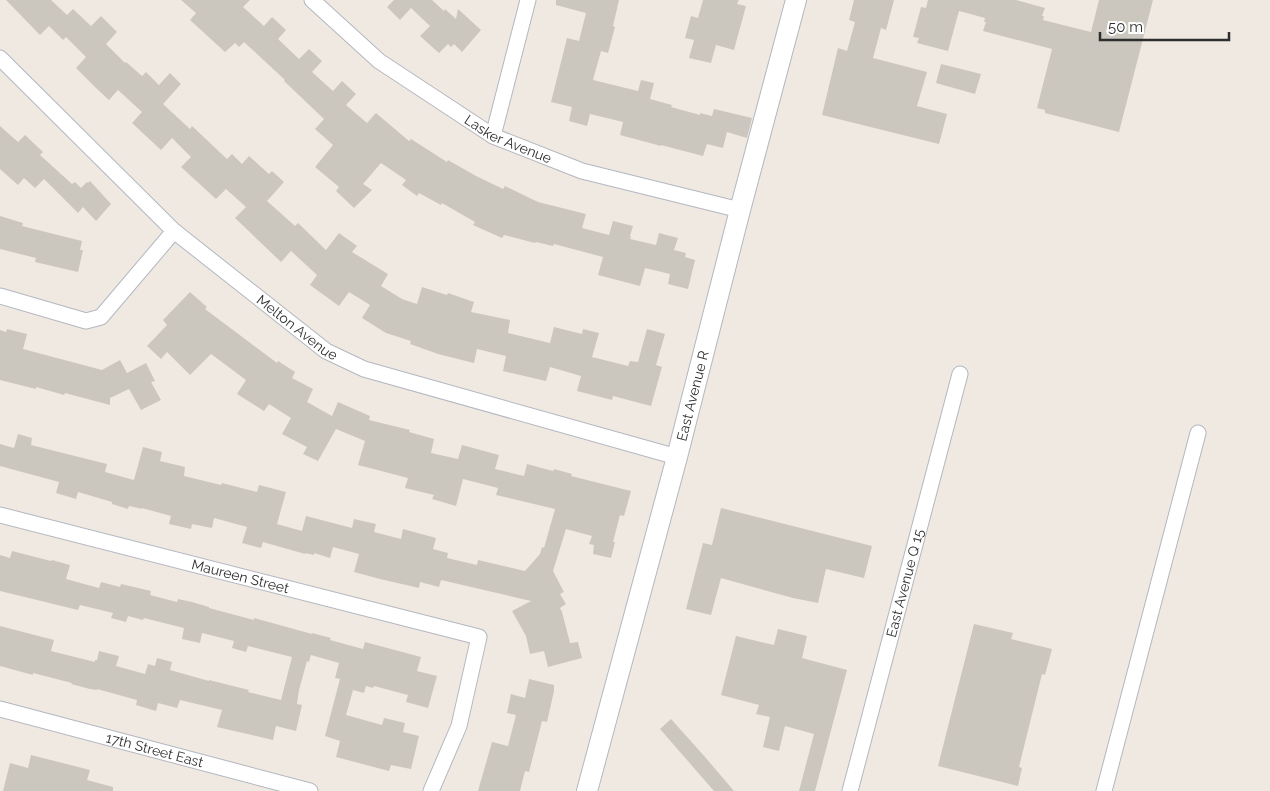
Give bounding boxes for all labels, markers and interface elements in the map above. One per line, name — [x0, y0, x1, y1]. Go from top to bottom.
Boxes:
scale bar — [1100, 10, 1229, 42]
text: 50 m — [1108, 18, 1143, 36]
street label: Lasker Avenue — [461, 111, 554, 166]
street label: Melton Avenue — [254, 292, 340, 363]
street label: East Avenue R — [673, 349, 712, 443]
street label: East Avenue Q 15 — [883, 527, 927, 639]
street label: Maureen Street — [190, 556, 291, 596]
street label: 17th Street East — [104, 729, 205, 771]

